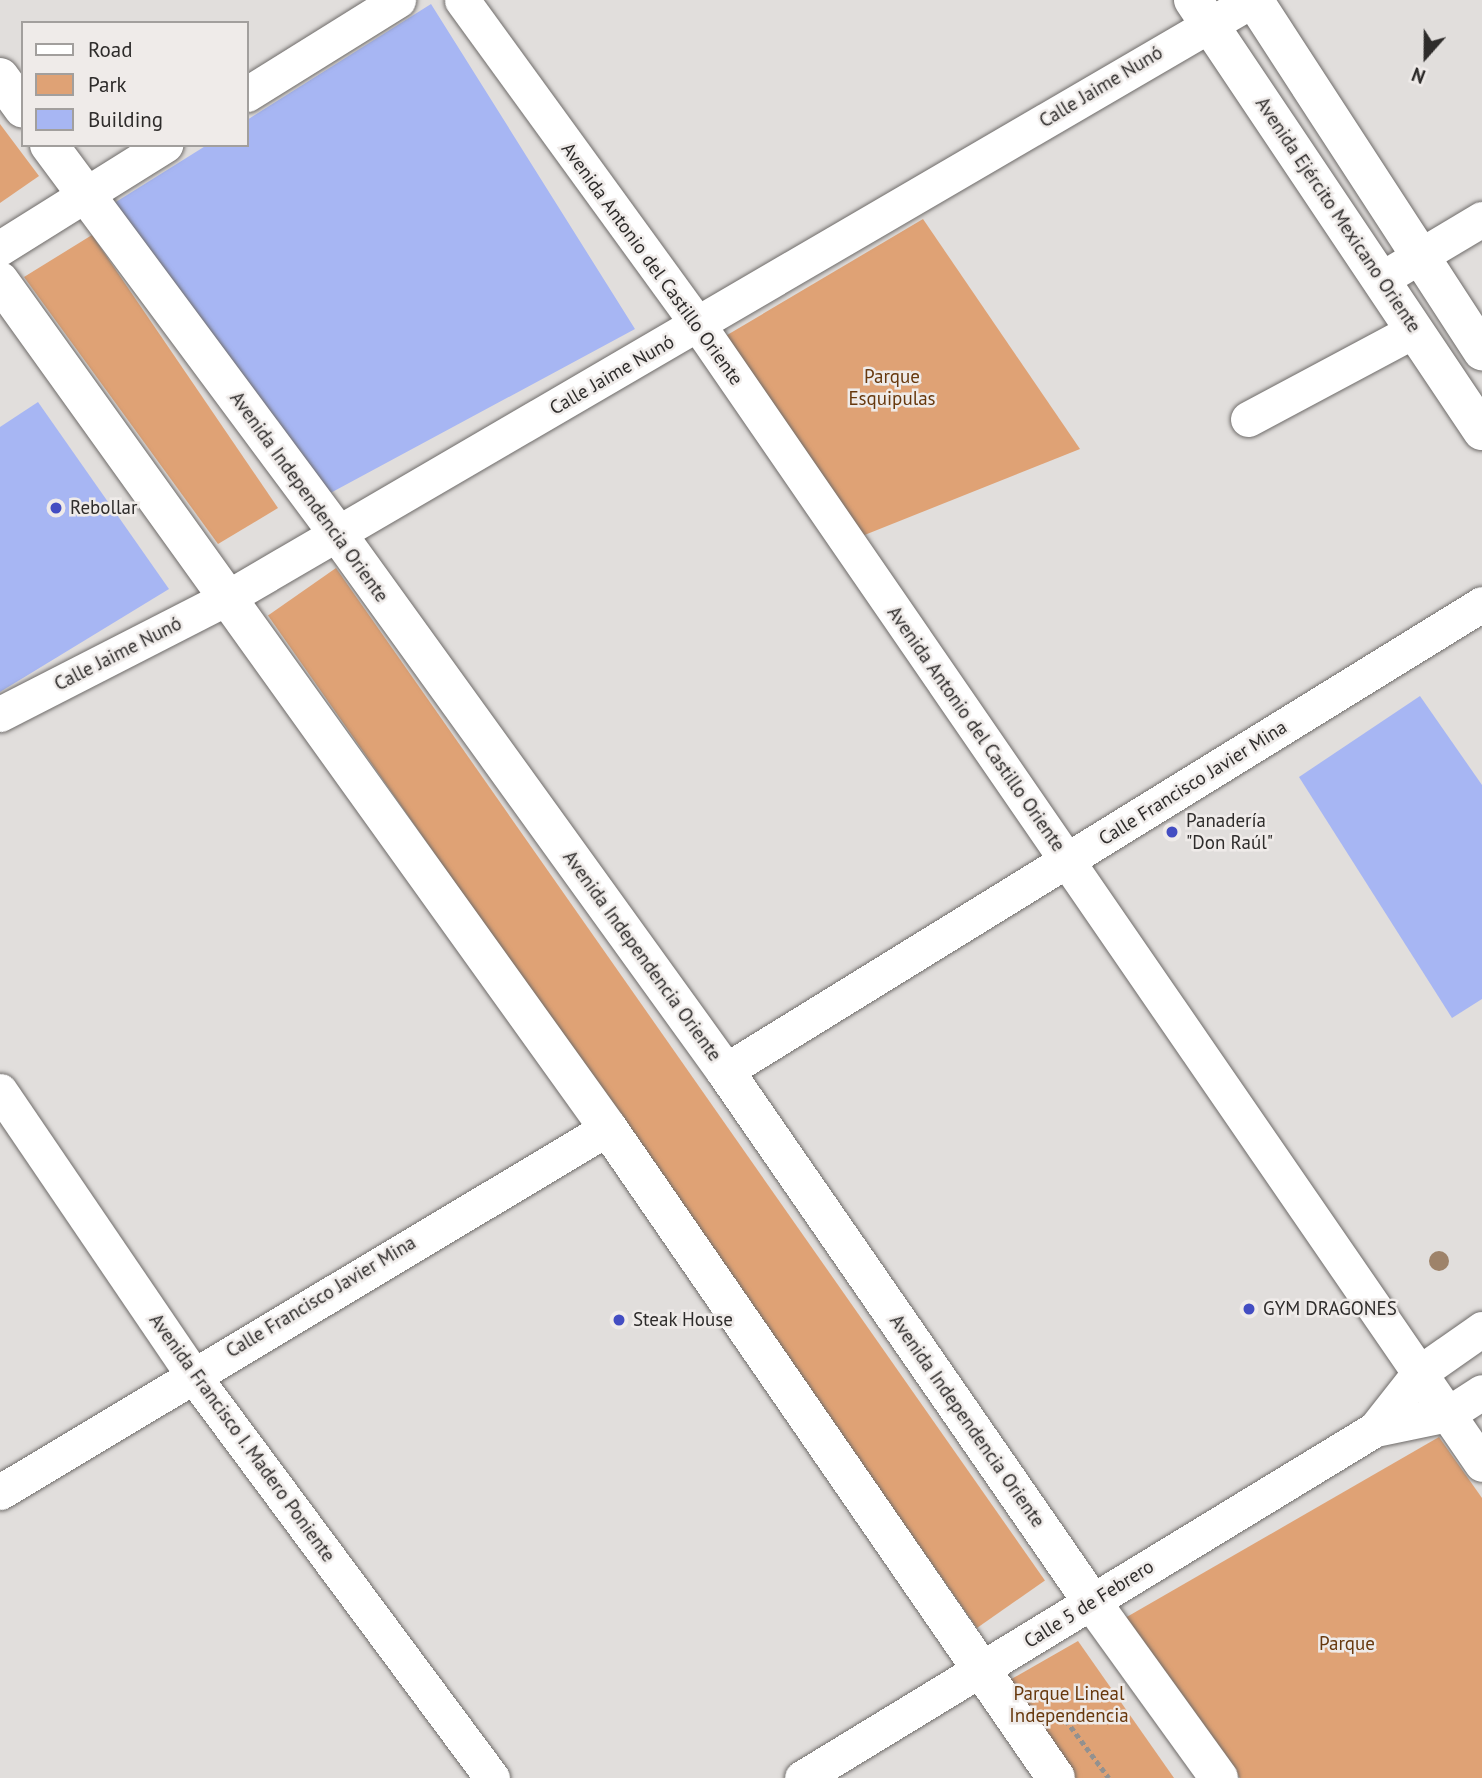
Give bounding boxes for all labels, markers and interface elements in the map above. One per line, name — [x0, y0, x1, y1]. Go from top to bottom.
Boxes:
legend — [21, 21, 248, 147]
north arrow — [1391, 21, 1461, 91]
text: Road — [88, 36, 132, 63]
street label: Calle Jaime Nunó — [1035, 41, 1167, 133]
text: N — [1408, 62, 1429, 89]
text: Park — [88, 71, 127, 98]
street label: Avenida Ejército Mexicano Oriente — [1251, 93, 1425, 337]
text: Building — [88, 106, 163, 133]
street label: Avenida Antonio del Castillo Oriente — [556, 138, 748, 390]
street label: Calle Jaime Nunó — [546, 330, 678, 420]
park label: Parque Esquipulas — [848, 366, 936, 410]
street label: Avenida Independencia Oriente — [225, 387, 393, 607]
place label: Rebollar — [70, 497, 137, 519]
marker: Rebollar — [48, 500, 64, 516]
street label: Avenida Antonio del Castillo Oriente — [882, 602, 1070, 856]
street label: Calle Jaime Nunó — [51, 612, 185, 696]
street label: Calle Francisco Javier Mina — [1095, 716, 1291, 850]
place label: Panadería "Don Raúl" — [1186, 810, 1273, 854]
marker: Panadería "Don Raúl" — [1164, 824, 1180, 840]
street label: Avenida Independencia Oriente — [558, 846, 726, 1066]
street label: Calle Francisco Javier Mina — [222, 1231, 420, 1363]
place label: GYM DRAGONES — [1263, 1298, 1397, 1320]
marker: GYM DRAGONES — [1241, 1301, 1257, 1317]
street label: Avenida Francisco I. Madero Poniente — [144, 1309, 340, 1567]
place label: Steak House — [633, 1309, 733, 1331]
street label: Avenida Independencia Oriente — [885, 1310, 1049, 1532]
marker: Steak House — [611, 1312, 627, 1328]
street label: Calle 5 de Febrero — [1020, 1555, 1158, 1653]
park label: Parque — [1319, 1633, 1375, 1655]
park label: Parque Lineal Independencia — [1009, 1683, 1129, 1727]

